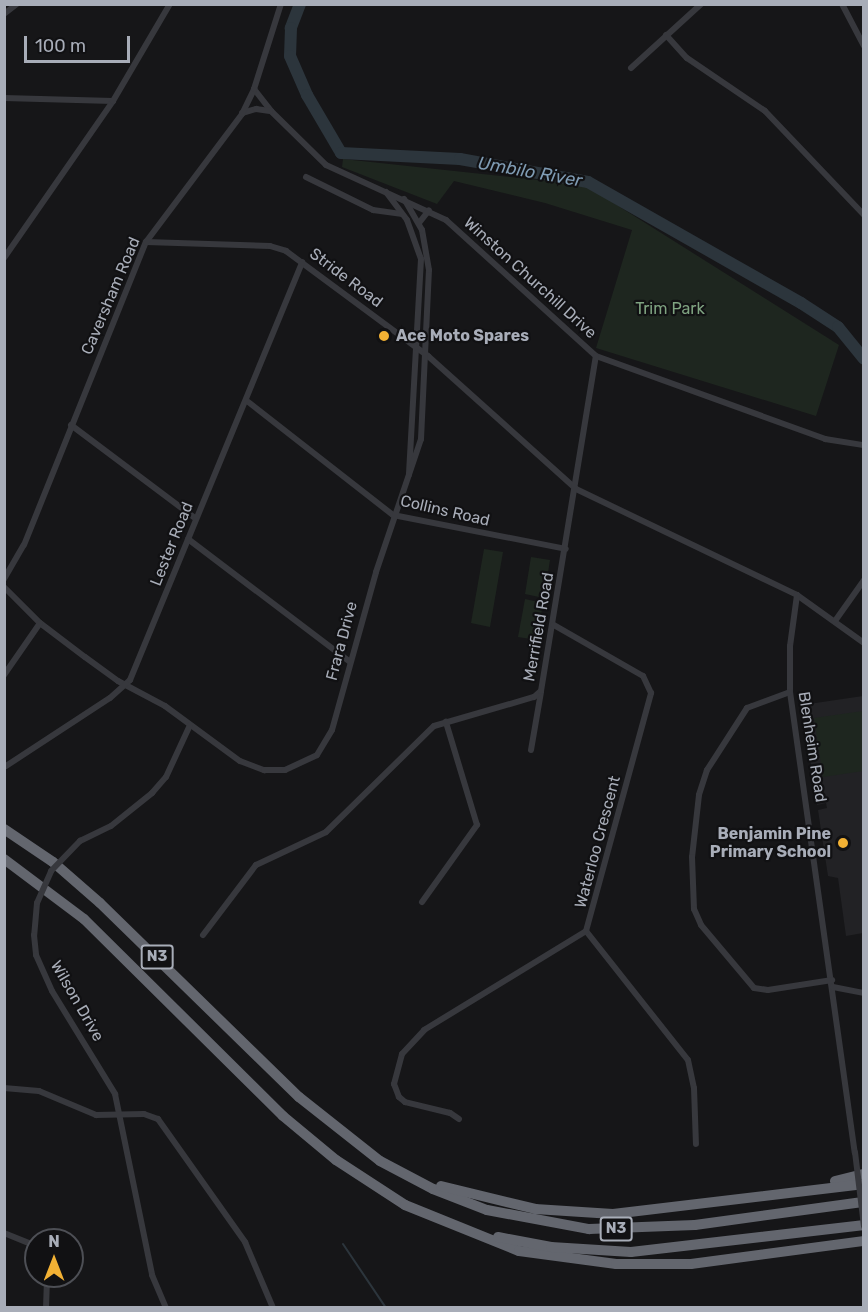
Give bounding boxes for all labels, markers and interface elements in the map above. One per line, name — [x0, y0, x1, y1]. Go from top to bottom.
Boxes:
scale bar — [27, 24, 134, 62]
text: 100 m — [35, 35, 86, 57]
water label: Umbilo River — [476, 152, 584, 192]
street label: Winston Churchill Drive — [460, 213, 600, 343]
street label: Caversham Road — [78, 234, 144, 358]
street label: Stride Road — [306, 244, 386, 312]
park label: Trim Park — [635, 299, 705, 319]
place label: Ace Moto Spares — [396, 326, 529, 346]
marker: Ace Moto Spares — [377, 329, 391, 343]
street label: Collins Road — [398, 491, 492, 531]
street label: Lester Road — [146, 499, 198, 589]
street label: Merrifield Road — [520, 571, 558, 683]
street label: Frara Drive — [322, 599, 362, 683]
street label: Blenheim Road — [794, 690, 830, 804]
street label: Waterloo Crescent — [571, 774, 625, 910]
place label: Benjamin Pine Primary School — [709, 824, 831, 862]
marker: Benjamin Pine Primary School — [836, 836, 850, 850]
road number: N3 — [140, 945, 174, 969]
street label: Wilson Drive — [46, 957, 108, 1045]
road number: N3 — [600, 1217, 632, 1241]
north arrow — [24, 1228, 84, 1288]
text: N — [48, 1232, 60, 1251]

